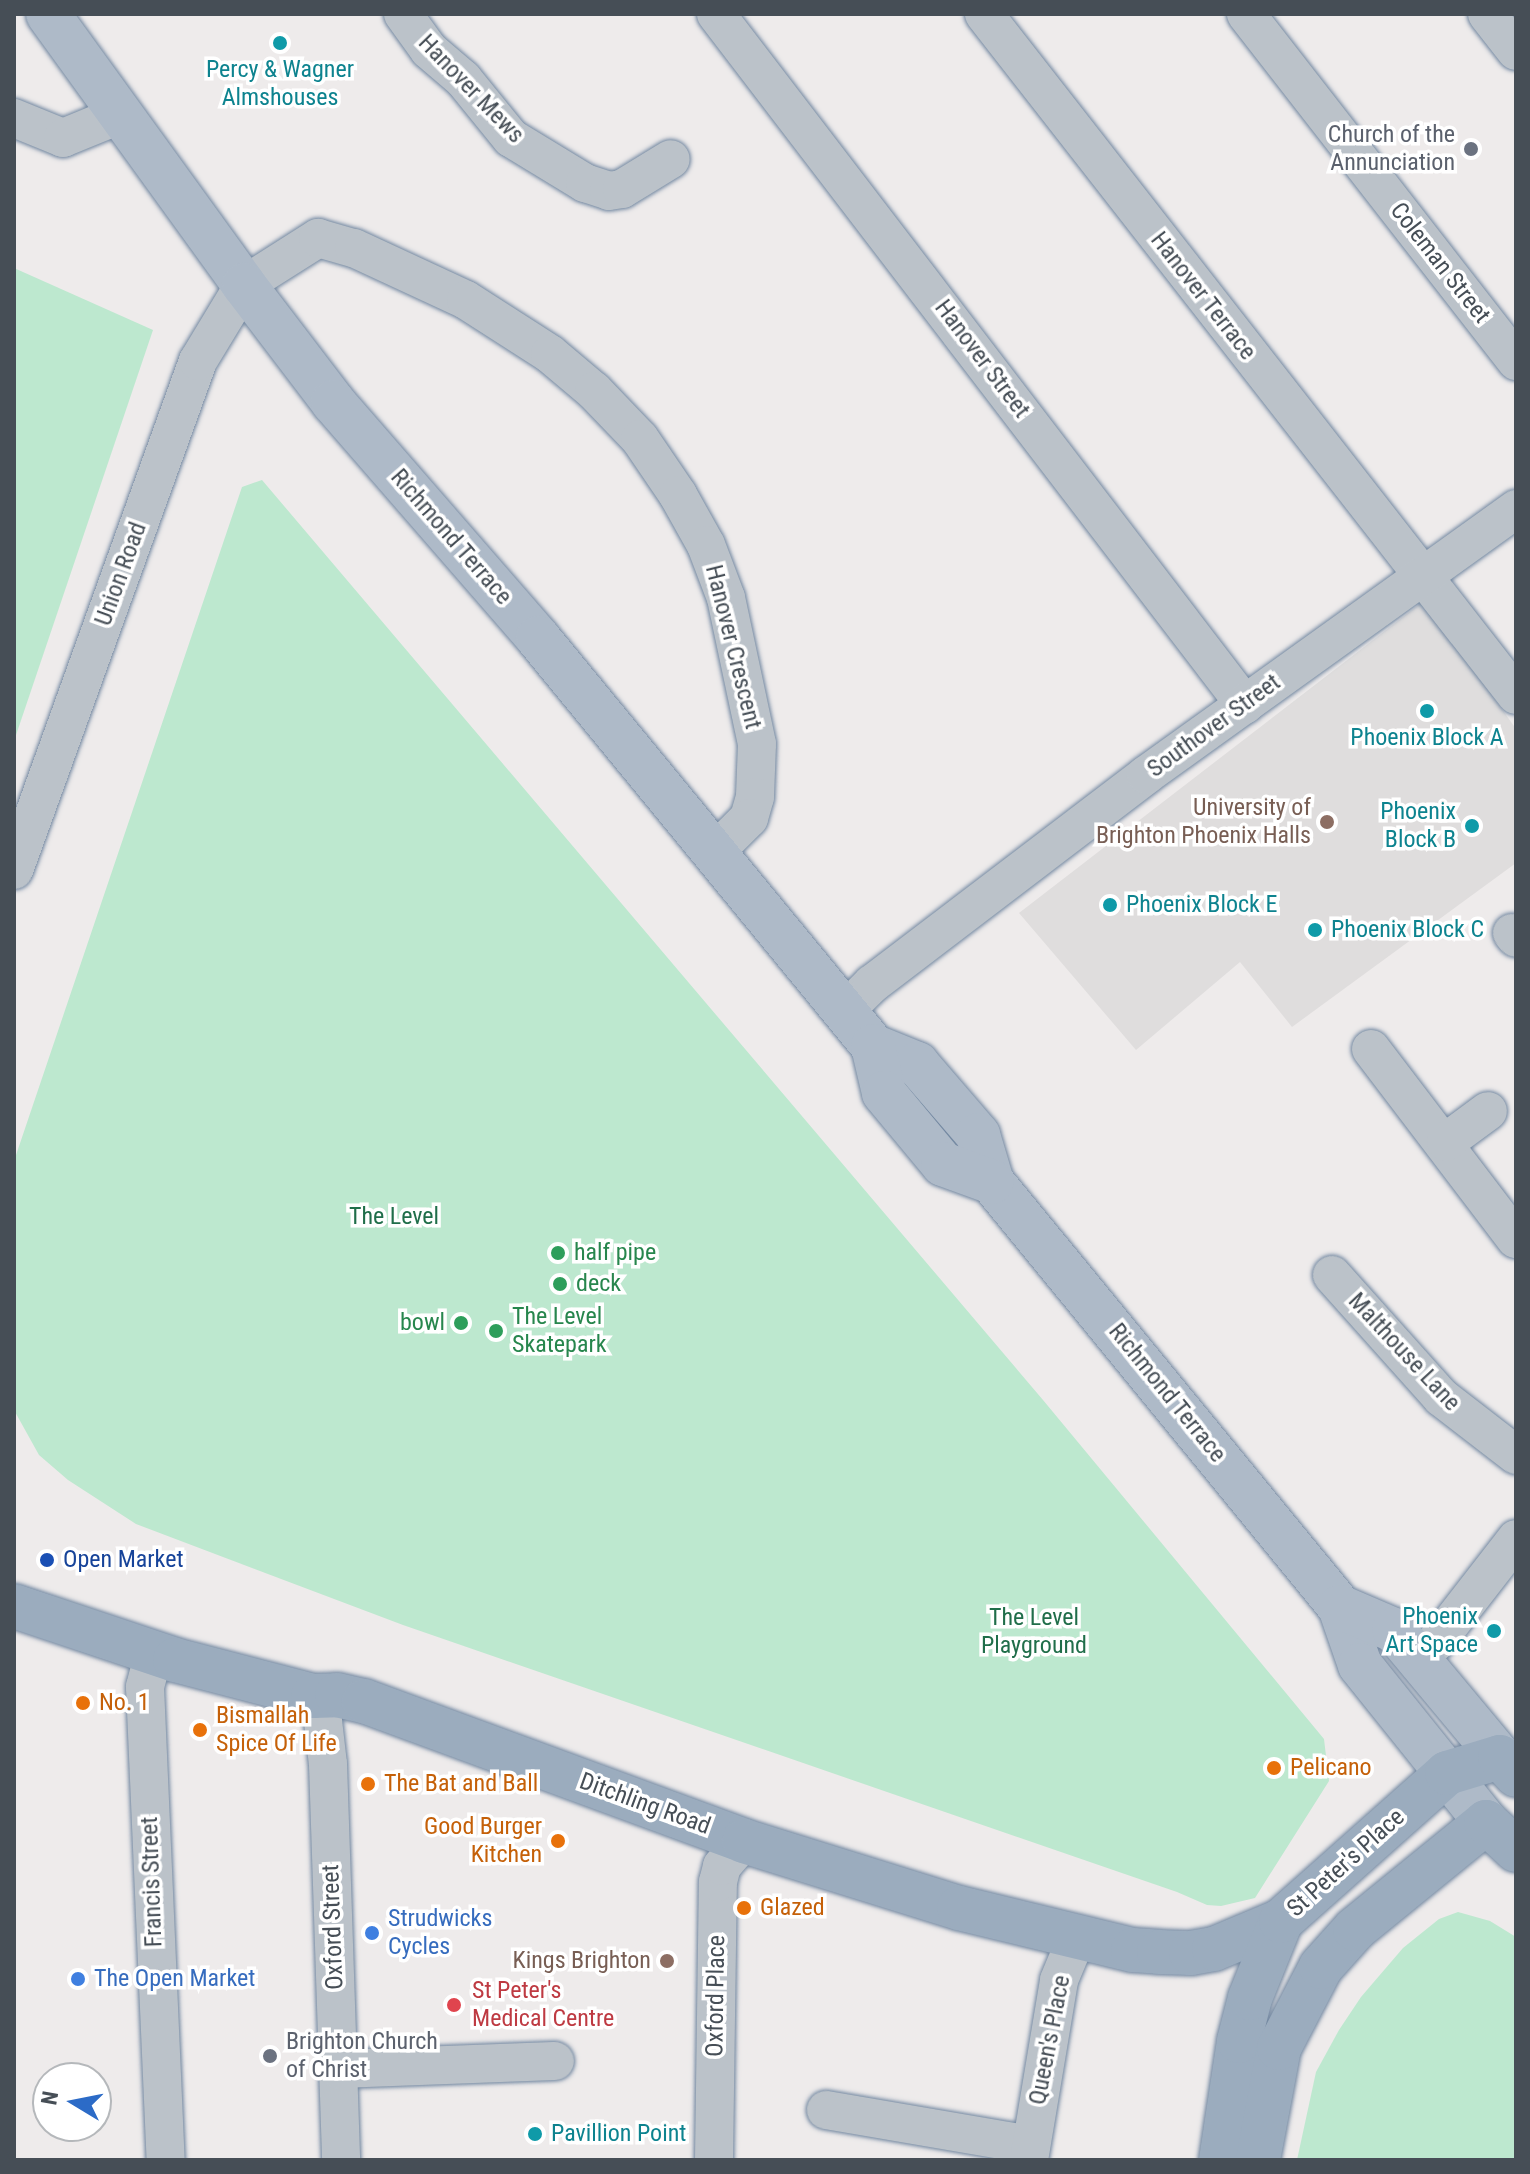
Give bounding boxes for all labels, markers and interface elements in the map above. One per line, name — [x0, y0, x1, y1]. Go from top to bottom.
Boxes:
street label: Hanover Mews — [412, 29, 530, 149]
marker: Percy & Wagner Almshouses — [271, 34, 289, 52]
place label: Percy & Wagner Almshouses — [206, 56, 354, 112]
place label: Church of the Annunciation — [1328, 121, 1455, 177]
marker: Church of the Annunciation — [1462, 140, 1480, 158]
street label: Coleman Street — [1384, 197, 1496, 329]
street label: Hanover Terrace — [1144, 226, 1262, 366]
street label: Hanover Street — [928, 294, 1036, 424]
street label: Richmond Terrace — [384, 463, 518, 611]
street label: Union Road — [89, 518, 153, 630]
street label: Hanover Crescent — [699, 562, 767, 732]
street label: Southover Street — [1142, 668, 1286, 784]
marker: Phoenix Block A — [1418, 702, 1436, 720]
place label: Phoenix Block A — [1350, 724, 1504, 752]
place label: University of Brighton Phoenix Halls — [1096, 794, 1311, 850]
place label: Phoenix Block B — [1380, 798, 1456, 854]
marker: University of Brighton Phoenix Halls — [1318, 813, 1336, 831]
marker: Phoenix Block B — [1463, 817, 1481, 835]
place label: Phoenix Block E — [1126, 891, 1277, 919]
marker: Phoenix Block E — [1101, 896, 1119, 914]
place label: Phoenix Block C — [1331, 916, 1484, 944]
marker: Phoenix Block C — [1306, 921, 1324, 939]
park label: The Level — [349, 1203, 439, 1231]
place label: half pipe — [574, 1239, 656, 1267]
marker: half pipe — [549, 1244, 567, 1262]
place label: deck — [576, 1270, 621, 1298]
marker: deck — [551, 1275, 569, 1293]
street label: Malthouse Lane — [1342, 1287, 1466, 1417]
place label: The Level Skatepark — [512, 1303, 607, 1359]
place label: bowl — [400, 1309, 445, 1337]
marker: bowl — [452, 1314, 470, 1332]
street label: Richmond Terrace — [1102, 1318, 1232, 1468]
marker: The Level Skatepark — [487, 1322, 505, 1340]
place label: Open Market — [63, 1546, 184, 1574]
marker: Open Market — [38, 1551, 56, 1569]
place label: Phoenix Art Space — [1386, 1603, 1478, 1659]
park label: The Level Playground — [981, 1604, 1087, 1660]
marker: Phoenix Art Space — [1485, 1622, 1503, 1640]
place label: No. 1 — [99, 1689, 150, 1717]
marker: No. 1 — [74, 1694, 92, 1712]
place label: Bismallah Spice Of Life — [216, 1702, 337, 1758]
marker: Bismallah Spice Of Life — [191, 1721, 209, 1739]
place label: Pelicano — [1290, 1754, 1372, 1782]
marker: Pelicano — [1265, 1759, 1283, 1777]
street label: Ditchling Road — [576, 1767, 714, 1841]
place label: The Bat and Ball — [384, 1770, 538, 1798]
marker: The Bat and Ball — [359, 1775, 377, 1793]
street label: St Peter's Place — [1281, 1803, 1411, 1923]
place label: Good Burger Kitchen — [424, 1813, 542, 1869]
street label: Francis Street — [135, 1816, 169, 1948]
marker: Good Burger Kitchen — [549, 1832, 567, 1850]
street label: Oxford Street — [316, 1864, 350, 1990]
place label: Glazed — [760, 1894, 825, 1922]
marker: Glazed — [735, 1899, 753, 1917]
place label: Strudwicks Cycles — [388, 1905, 492, 1961]
marker: Strudwicks Cycles — [363, 1924, 381, 1942]
street label: Oxford Place — [701, 1935, 731, 2057]
place label: Kings Brighton — [513, 1947, 651, 1975]
marker: Kings Brighton — [658, 1952, 676, 1970]
place label: The Open Market — [94, 1965, 255, 1993]
marker: The Open Market — [69, 1970, 87, 1988]
street label: Queen's Place — [1023, 1973, 1077, 2107]
place label: St Peter's Medical Centre — [472, 1977, 614, 2033]
marker: St Peter's Medical Centre — [443, 1994, 465, 2016]
place label: Brighton Church of Christ — [286, 2028, 438, 2084]
marker: Brighton Church of Christ — [261, 2047, 279, 2065]
north arrow — [32, 2062, 112, 2142]
text: N — [36, 2089, 63, 2107]
place label: Pavillion Point — [551, 2120, 686, 2148]
marker: Pavillion Point — [526, 2125, 544, 2143]

